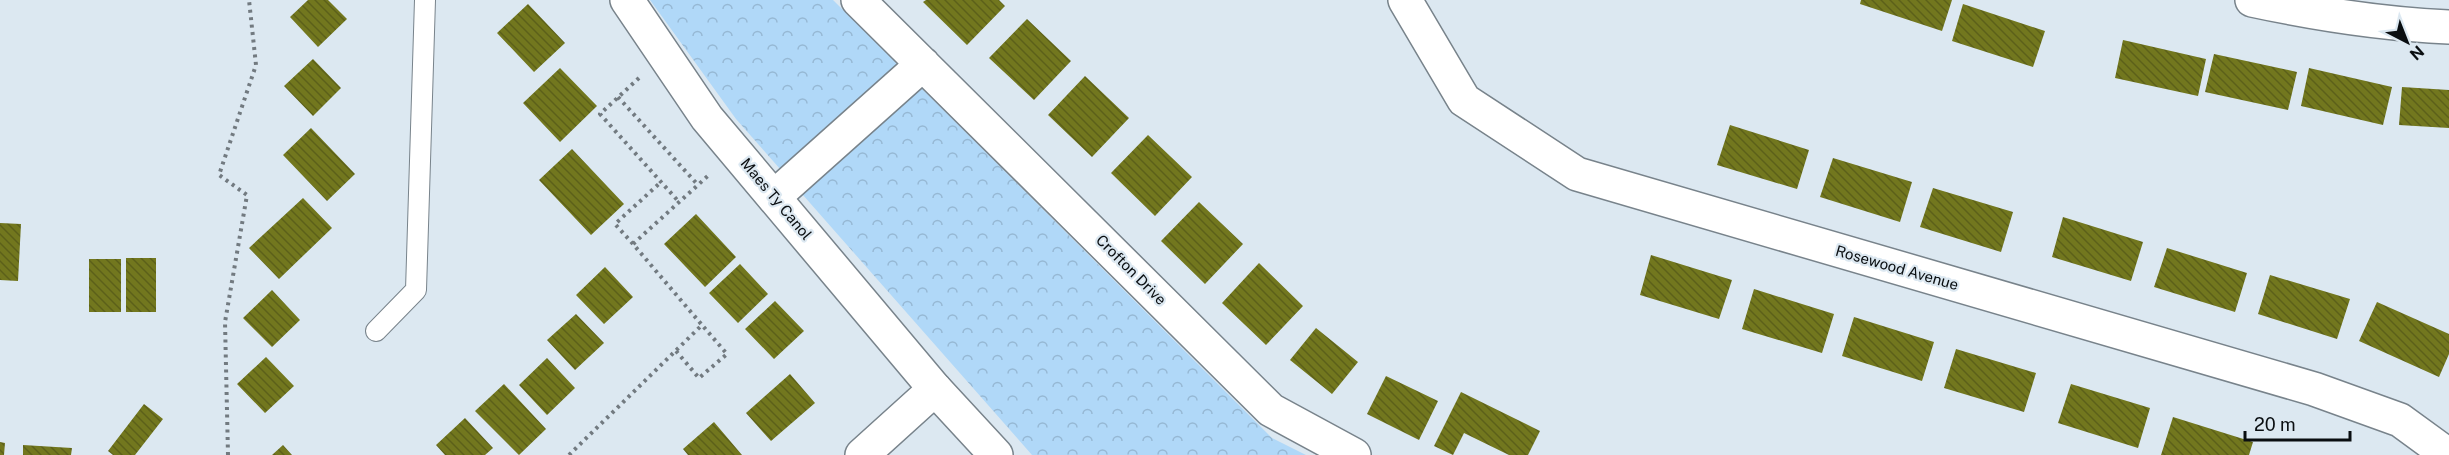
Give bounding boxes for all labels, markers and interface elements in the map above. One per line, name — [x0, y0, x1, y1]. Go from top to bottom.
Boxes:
north arrow — [2377, 12, 2437, 72]
text: N — [2406, 42, 2428, 64]
street label: Maes Ty Canol — [737, 154, 815, 243]
street label: Crofton Drive — [1093, 231, 1170, 308]
street label: Rosewood Avenue — [1834, 242, 1960, 293]
scale bar — [2245, 404, 2350, 442]
text: 20 m — [2254, 414, 2296, 435]

